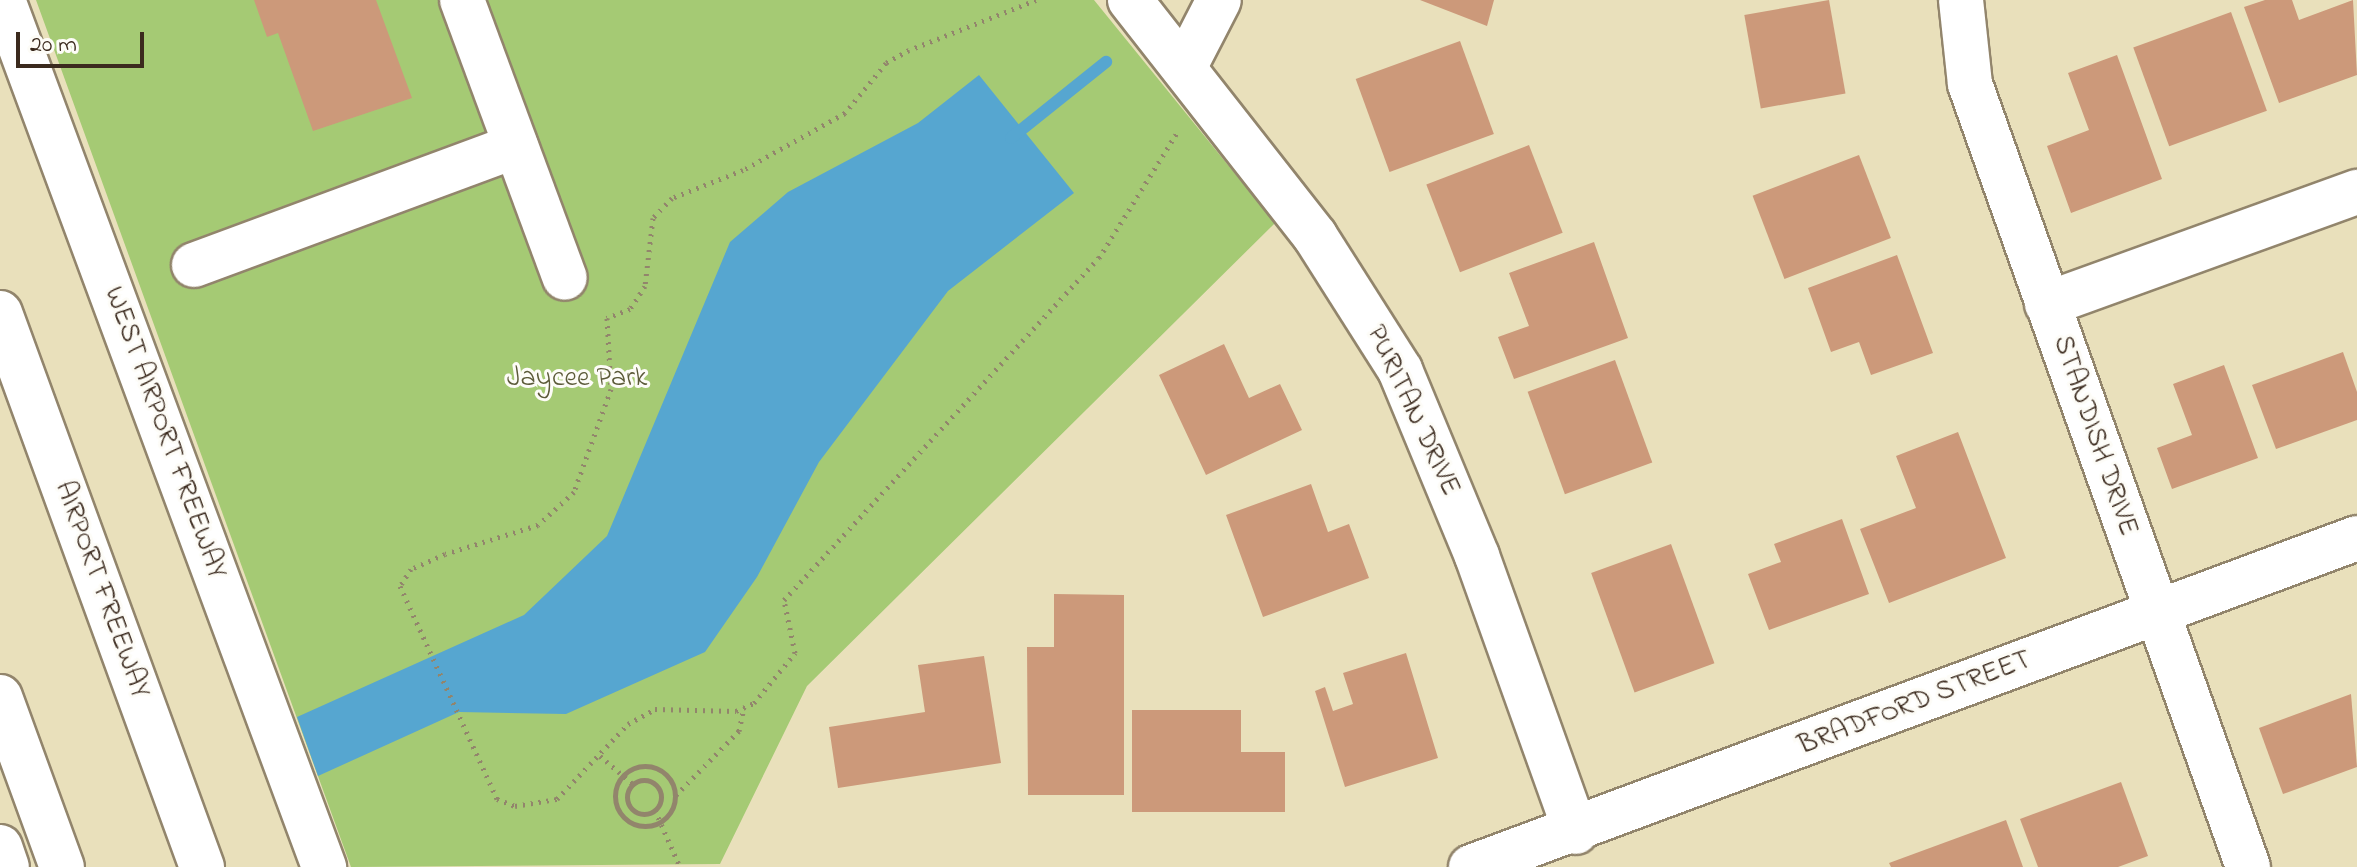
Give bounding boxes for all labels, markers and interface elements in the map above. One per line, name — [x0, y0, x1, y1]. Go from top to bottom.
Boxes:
scale bar — [20, 16, 148, 66]
text: 20 m — [30, 28, 77, 63]
street label: WEST AIRPORT FREEWAY — [96, 282, 232, 584]
street label: PURITAN DRIVE — [1358, 320, 1466, 502]
street label: STANDISH DRIVE — [2044, 331, 2144, 541]
park label: Jaycee Park — [507, 362, 647, 396]
street label: AIRPORT FREEWAY — [46, 477, 156, 703]
street label: BRADFORD STREET — [1794, 644, 2036, 764]

